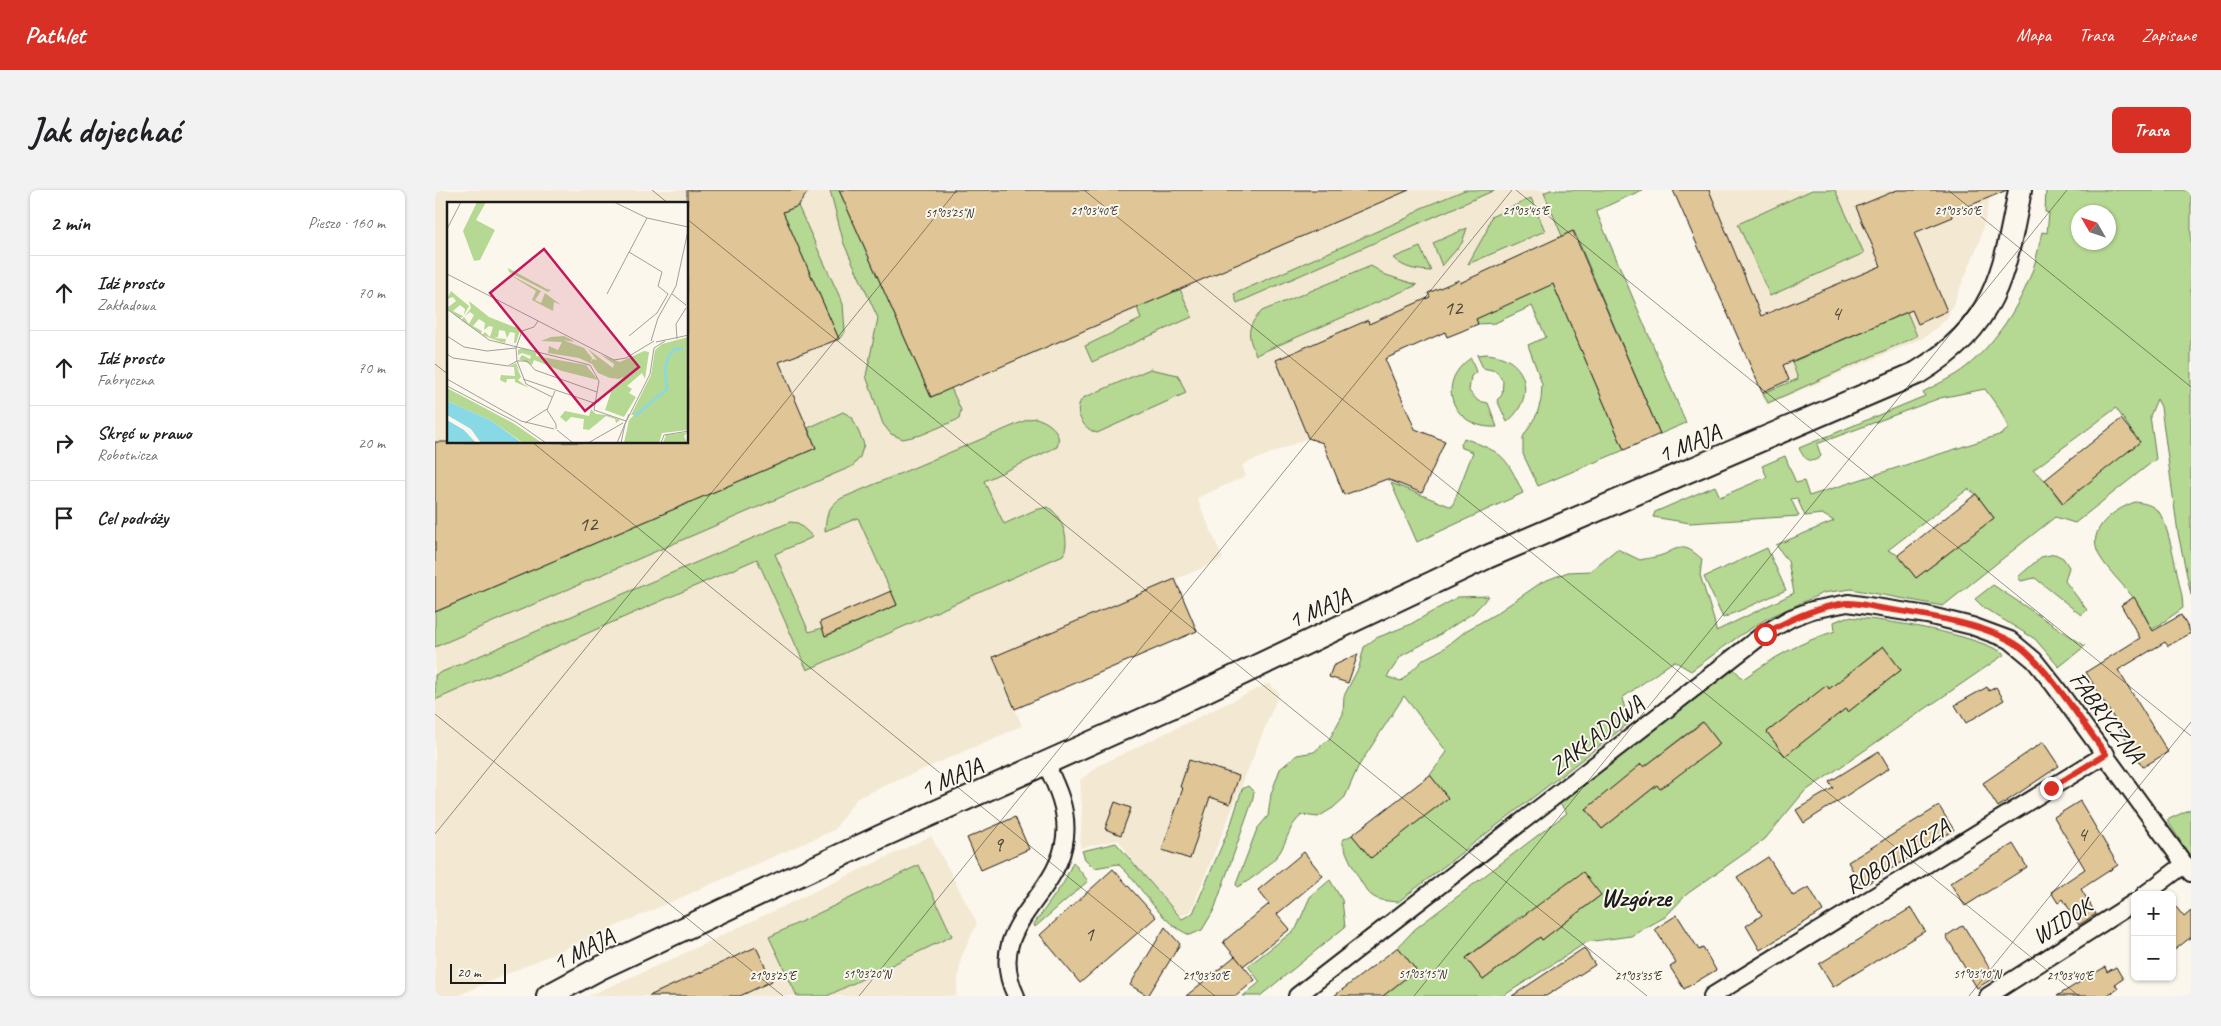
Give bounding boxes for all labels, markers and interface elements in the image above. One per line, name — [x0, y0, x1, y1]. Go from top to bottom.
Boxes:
text: Pathlet — [25, 20, 85, 50]
text: Mapa — [2016, 24, 2051, 46]
text: Trasa — [2079, 24, 2113, 46]
text: Zapisane — [2141, 24, 2196, 46]
button: Trasa — [2112, 107, 2191, 153]
text: Jak dojechać — [30, 108, 181, 153]
inset map — [447, 202, 689, 444]
text: 21°03'40"E — [1071, 203, 1119, 219]
text: 21°03'45"E — [1503, 203, 1551, 219]
text: 21°03'50"E — [1935, 203, 1983, 219]
text: 51°03'25"N — [925, 205, 974, 221]
north arrow — [2071, 205, 2116, 250]
text: 2 min — [50, 210, 90, 236]
text: Pieszo · 160 m — [308, 213, 385, 233]
text: Idź prosto — [97, 271, 164, 295]
icon: ahead — [50, 279, 78, 307]
text: 70 m — [358, 283, 385, 303]
text: Zakładowa — [97, 295, 155, 315]
house number: 12 — [1444, 295, 1464, 321]
house number: 4 — [1831, 300, 1843, 326]
text: Idź prosto — [97, 346, 164, 370]
icon: ahead — [50, 354, 78, 382]
text: 70 m — [358, 358, 385, 378]
text: Fabryczna — [97, 370, 154, 390]
street label: 1 MAJA — [1653, 416, 1726, 470]
text: Skręć w prawo — [97, 421, 192, 445]
icon: right — [50, 429, 78, 457]
text: 20 m — [358, 433, 385, 453]
text: Robotnicza — [97, 445, 157, 465]
icon: arrive — [50, 504, 78, 532]
text: Cel podróży — [97, 506, 168, 530]
house number: 12 — [579, 511, 599, 537]
street label: 1 MAJA — [1283, 580, 1356, 635]
route start — [1754, 623, 1777, 646]
street label: FABRYCZNA — [2063, 665, 2152, 769]
street label: ZAKŁADOWA — [1542, 688, 1650, 781]
street label: 1 MAJA — [915, 750, 988, 804]
route end — [2040, 777, 2063, 800]
street label: ROBOTNICZA — [1839, 811, 1956, 900]
house number: 4 — [2077, 821, 2089, 847]
house number: 9 — [993, 831, 1004, 857]
district label: Wzgórze — [1601, 882, 1674, 914]
street label: WIDOK — [2027, 889, 2101, 951]
map controls — [2131, 891, 2176, 981]
button: + — [2131, 891, 2176, 936]
street label: 1 MAJA — [547, 920, 620, 977]
house number: 1 — [1084, 921, 1095, 947]
button: − — [2131, 936, 2176, 981]
scale bar — [450, 961, 506, 984]
text: 20 m — [457, 964, 481, 981]
text: 51°03'20"N — [843, 966, 892, 982]
text: 51°03'15"N — [1398, 966, 1447, 982]
text: 51°03'10"N — [1953, 966, 2002, 982]
text: 21°03'25"E — [750, 968, 798, 984]
text: 21°03'30"E — [1183, 968, 1231, 984]
text: 21°03'35"E — [1615, 968, 1663, 984]
text: 21°03'40"E — [2047, 968, 2095, 984]

